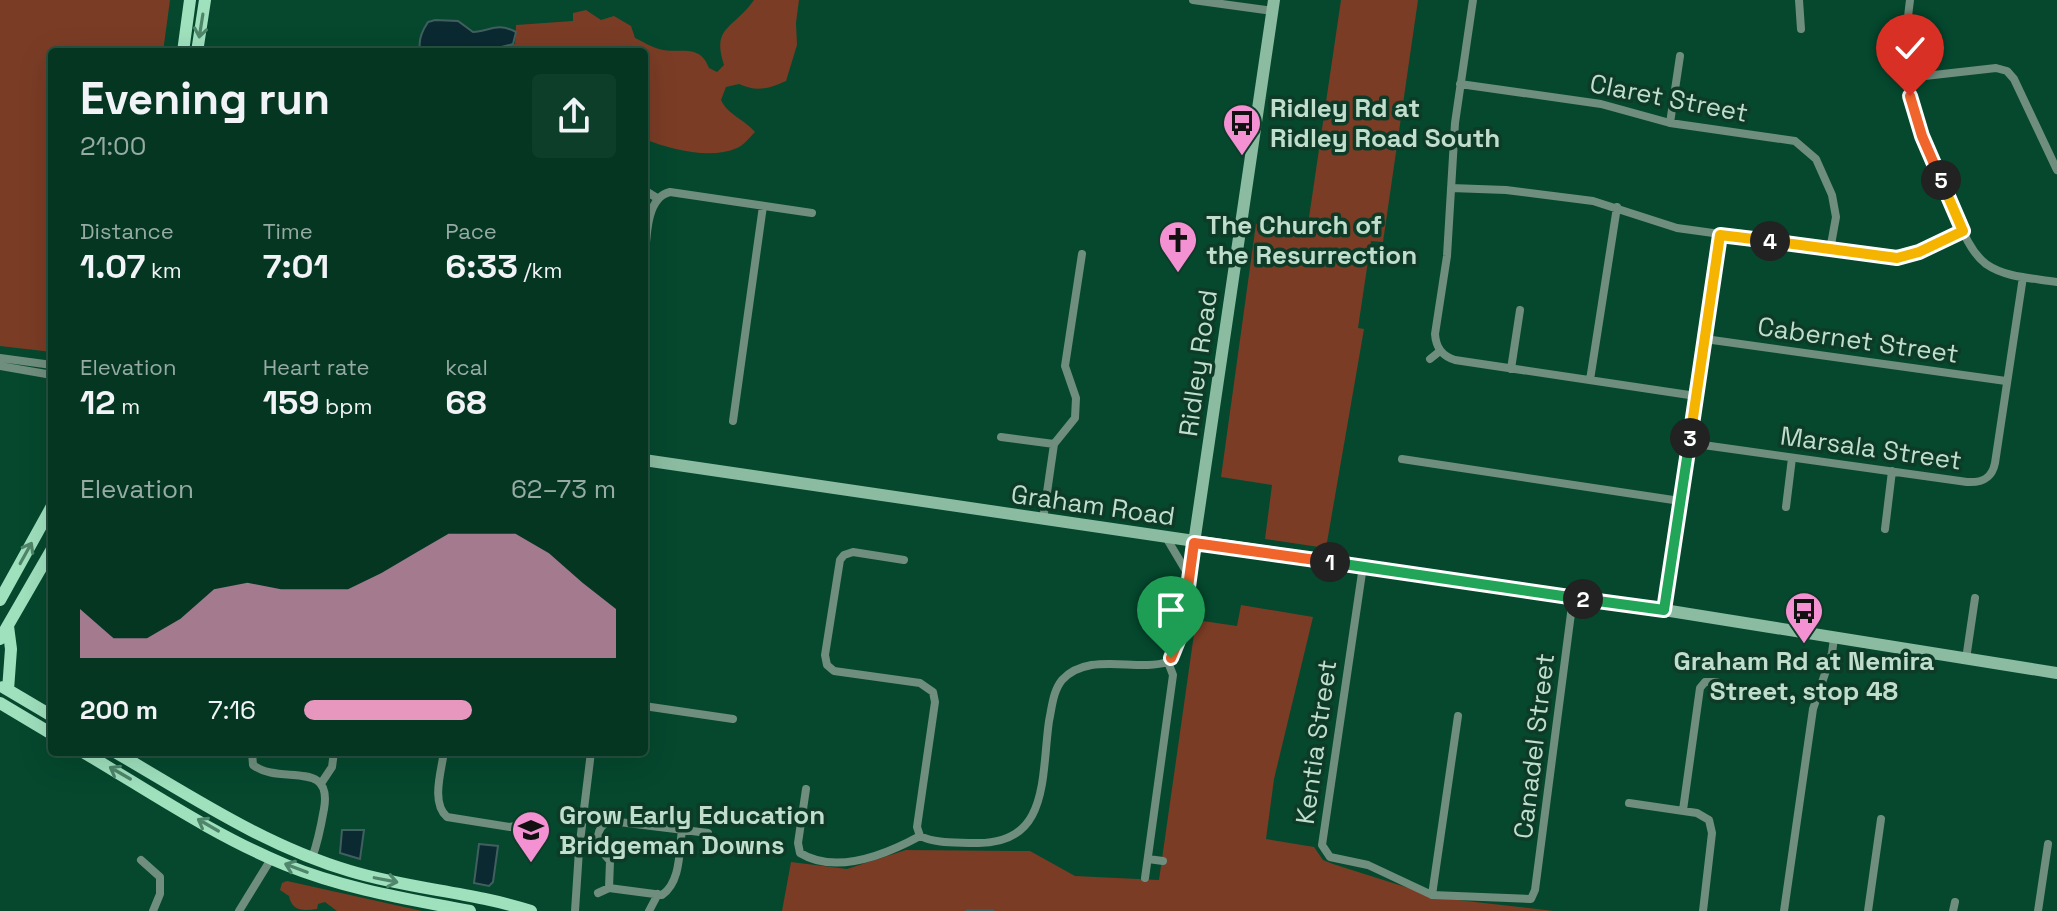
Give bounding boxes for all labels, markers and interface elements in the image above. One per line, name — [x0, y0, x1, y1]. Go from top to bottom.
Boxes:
one-way arrow — [193, 13, 208, 38]
pin — [1876, 14.0, 1944, 96]
icon: check — [1888, 26, 1932, 70]
street label: Claret Street — [1587, 66, 1751, 130]
text: Evening run — [80, 71, 330, 127]
button: share — [532, 74, 616, 158]
place label: Ridley Rd at Ridley Road South — [1270, 91, 1500, 155]
bus stop icon: Ridley Rd at Ridley Road South — [1221, 102, 1263, 157]
text: 21:00 — [80, 129, 146, 163]
pin: 5 — [1921, 160, 1961, 200]
text: 5 — [1934, 166, 1948, 194]
place label: The Church of the Resurrection — [1206, 208, 1417, 272]
text: Distance — [80, 217, 174, 245]
text: Time — [263, 217, 313, 245]
text: Pace — [445, 217, 497, 245]
church icon: The Church of the Resurrection — [1157, 219, 1199, 274]
pin: 4 — [1750, 221, 1790, 261]
text: 4 — [1763, 227, 1777, 255]
text: 1.07 — [80, 245, 145, 288]
text: 7:01 — [263, 245, 329, 288]
text: 6:33 — [445, 245, 518, 288]
text: km — [145, 256, 182, 284]
text: /km — [518, 256, 562, 284]
street label: Ridley Road — [1171, 288, 1225, 438]
street label: Cabernet Street — [1755, 309, 1961, 371]
text: Elevation — [80, 353, 176, 381]
text: Heart rate — [263, 353, 369, 381]
text: kcal — [445, 353, 488, 381]
text: 12 — [80, 381, 116, 424]
text: 159 — [263, 381, 319, 424]
text: 68 — [445, 381, 487, 424]
text: m — [116, 392, 140, 420]
text: bpm — [319, 392, 372, 420]
pin: 3 — [1670, 418, 1710, 458]
street label: Marsala Street — [1778, 418, 1964, 478]
text: 3 — [1683, 424, 1697, 452]
text: Elevation — [80, 472, 194, 506]
text: 62–73 m — [511, 472, 616, 506]
street label: Graham Road — [1009, 477, 1177, 533]
one-way arrow — [19, 542, 35, 566]
pin: 1 — [1310, 542, 1350, 582]
text: 1 — [1325, 548, 1335, 576]
pin — [1137, 576, 1205, 658]
pin: 2 — [1563, 579, 1603, 619]
text: 2 — [1576, 585, 1590, 613]
icon: arrive — [1149, 588, 1193, 632]
bus stop icon: Graham Rd at Nemira Street, stop 48 — [1783, 590, 1825, 645]
place label: Graham Rd at Nemira Street, stop 48 — [1674, 644, 1934, 708]
street label: Canadel Street — [1506, 651, 1562, 841]
street label: Kentia Street — [1288, 658, 1344, 826]
text: 200 m — [80, 693, 158, 727]
text: 7:16 — [208, 693, 256, 727]
one-way arrow — [109, 765, 132, 781]
place label: Grow Early Education Bridgeman Downs — [559, 798, 825, 862]
school or university icon: Grow Early Education Bridgeman Downs — [510, 809, 552, 864]
one-way arrow — [197, 817, 220, 833]
one-way arrow — [284, 860, 309, 875]
one-way arrow — [373, 873, 399, 888]

